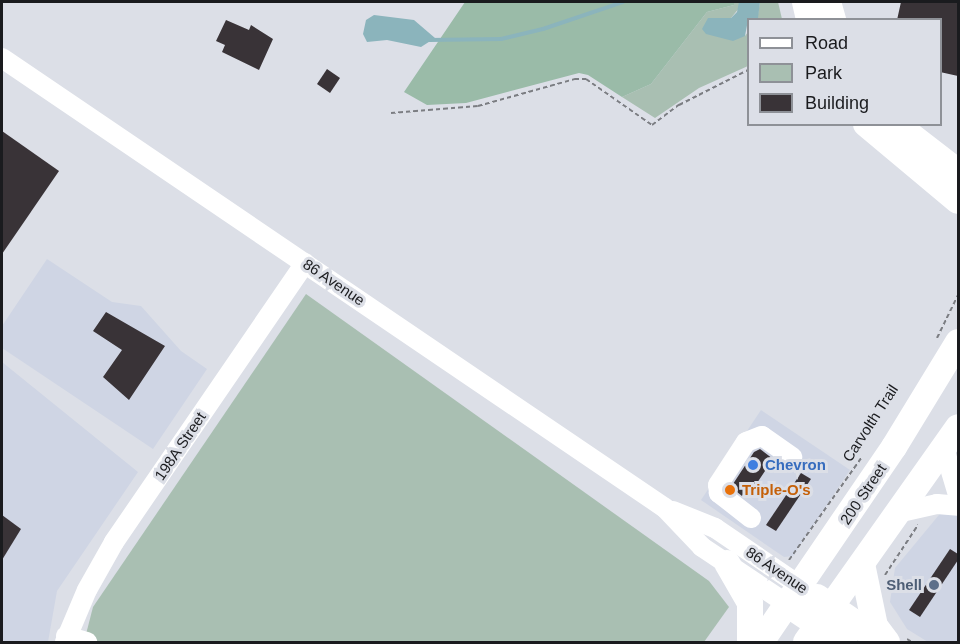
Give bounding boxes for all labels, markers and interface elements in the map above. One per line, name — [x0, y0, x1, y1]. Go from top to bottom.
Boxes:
legend — [747, 18, 942, 126]
text: Road — [805, 33, 848, 53]
text: Park — [805, 63, 842, 83]
text: Building — [805, 93, 869, 113]
street label: 86 Avenue — [299, 255, 369, 309]
street label: Carvolth Trail — [838, 381, 902, 465]
street label: 198A Street — [150, 408, 210, 484]
place label: Chevron — [765, 456, 826, 474]
marker: Chevron — [746, 458, 760, 472]
street label: 200 Street — [836, 460, 890, 528]
place label: Triple-O's — [742, 481, 811, 499]
marker: Triple-O's — [723, 483, 737, 497]
street label: 86 Avenue — [742, 543, 812, 597]
place label: Shell — [886, 576, 922, 594]
marker: Shell — [927, 578, 941, 592]

